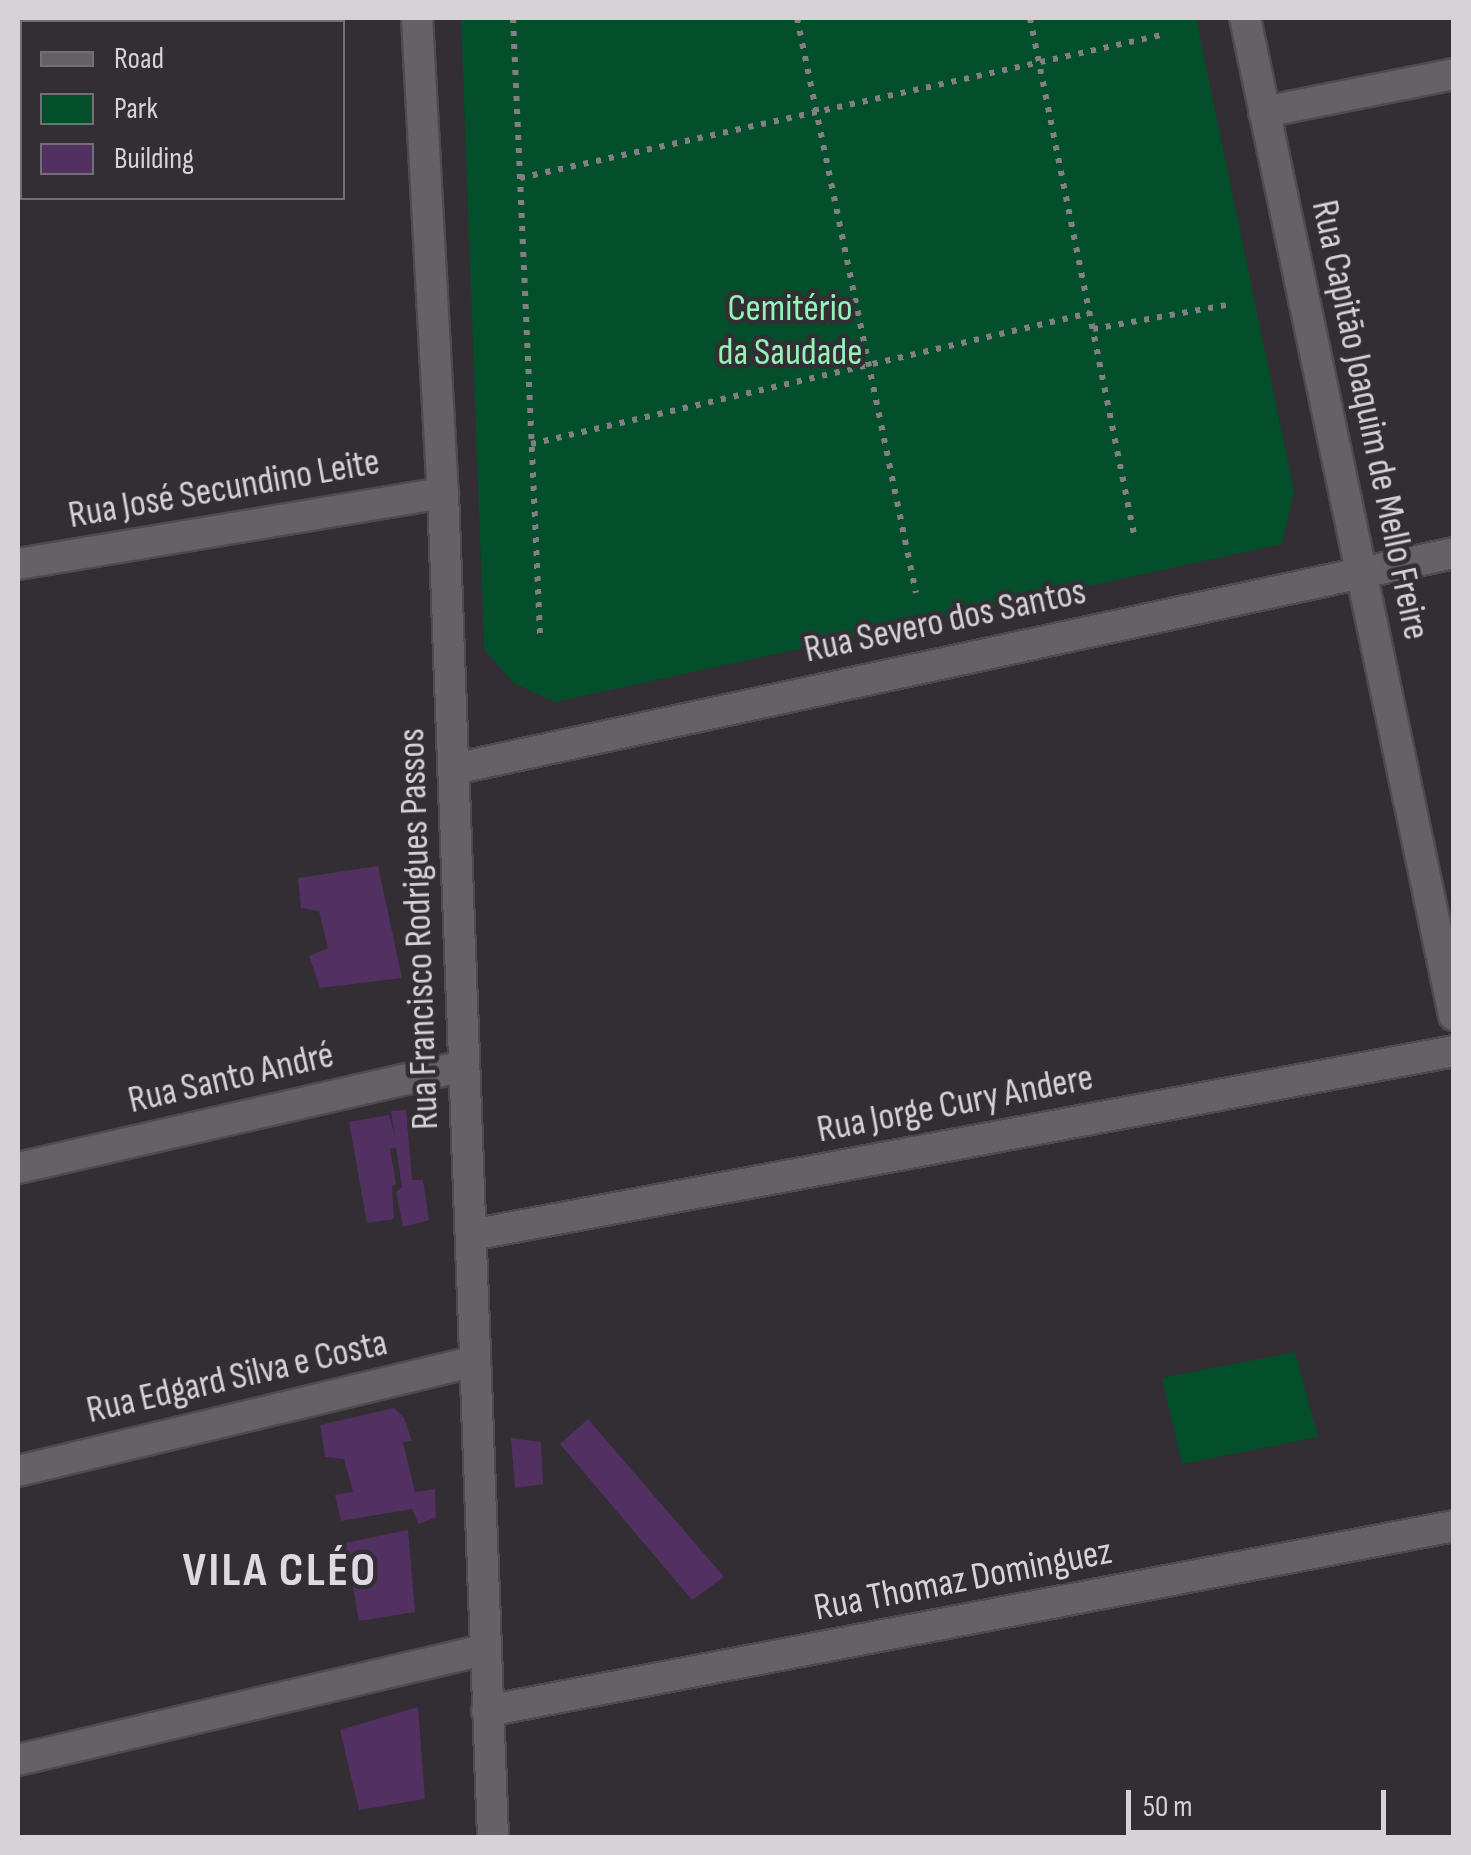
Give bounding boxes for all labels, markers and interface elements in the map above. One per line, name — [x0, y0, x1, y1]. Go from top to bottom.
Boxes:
legend — [20, 20, 345, 200]
text: Road — [114, 41, 164, 77]
text: Park — [114, 91, 158, 127]
text: Building — [114, 141, 194, 177]
street label: Rua Capitão Joaquim de Mello Freire — [1301, 196, 1439, 644]
park label: Cemitério da Saudade — [718, 286, 862, 376]
street label: Rua José Secundino Leite — [65, 439, 383, 539]
street label: Rua Severo dos Santos — [800, 569, 1090, 673]
street label: Rua Francisco Rodrigues Passos — [389, 728, 449, 1130]
street label: Rua Santo André — [124, 1032, 338, 1124]
street label: Rua Jorge Cury Andere — [813, 1055, 1097, 1153]
street label: Rua Edgard Silva e Costa — [82, 1320, 392, 1434]
street label: Rua Thomaz Dominguez — [810, 1529, 1116, 1631]
district label: VILA CLÉO — [182, 1542, 378, 1600]
scale bar — [1131, 1770, 1391, 1832]
text: 50 m — [1143, 1789, 1192, 1825]

